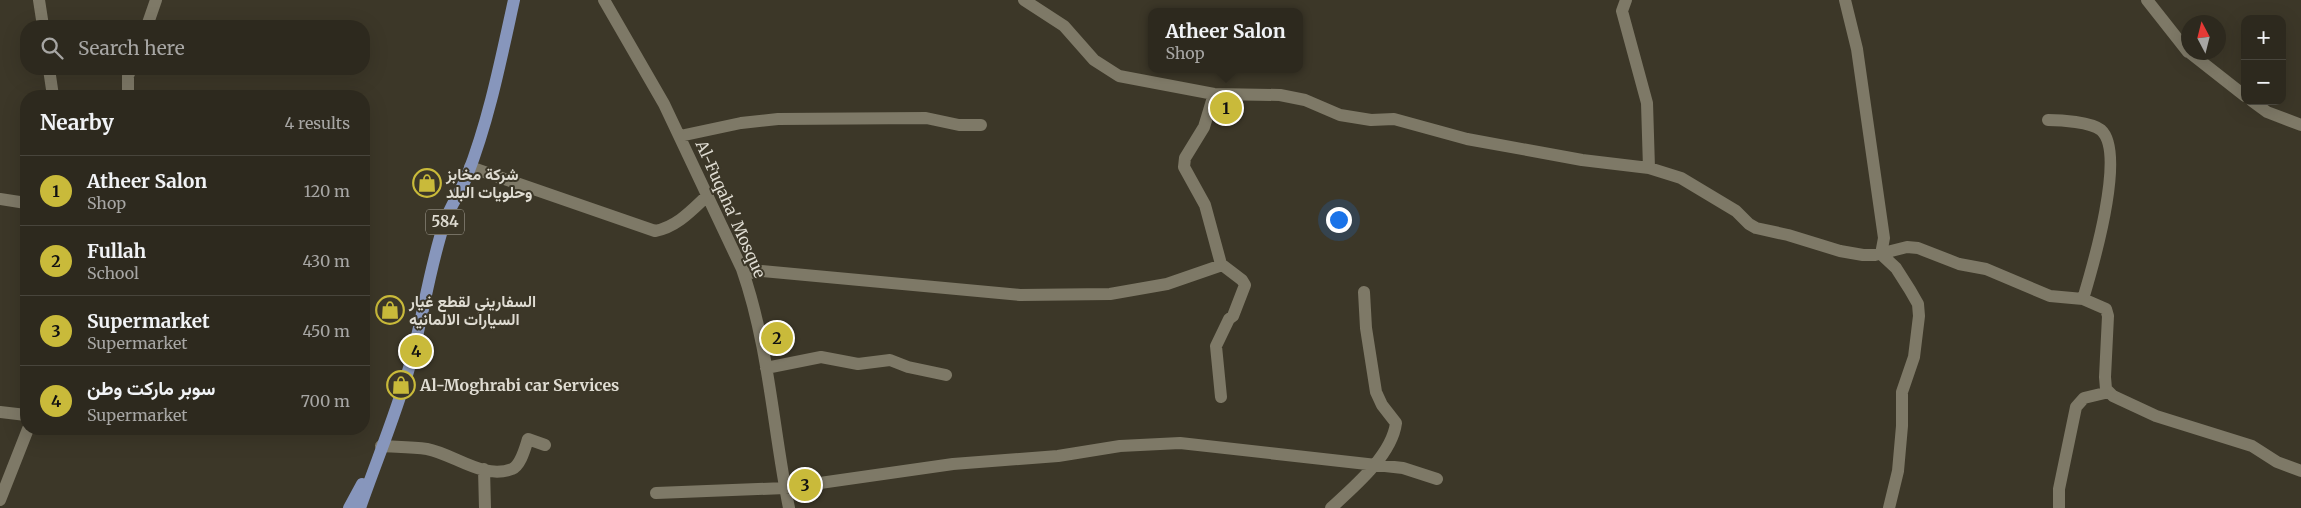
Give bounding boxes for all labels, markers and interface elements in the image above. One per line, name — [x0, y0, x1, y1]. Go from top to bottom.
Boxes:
popup — [1148, 8, 1303, 73]
north arrow — [2181, 15, 2226, 60]
map controls — [2241, 15, 2286, 105]
button: + — [2241, 15, 2286, 60]
text: Atheer Salon — [1165, 19, 1286, 43]
search box — [20, 20, 370, 75]
icon: search — [38, 34, 66, 62]
text: Search here — [78, 36, 185, 60]
text: Shop — [1165, 43, 1205, 63]
button: − — [2241, 60, 2286, 105]
pin: 1 — [1210, 89, 1242, 127]
text: Nearby — [40, 109, 114, 136]
text: 4 results — [284, 113, 350, 133]
street label: Al-Fuqaha' Mosque — [691, 136, 770, 281]
place label: شركة مخابز وحلويات البلد — [445, 164, 533, 203]
shop icon: شركة مخابز وحلويات البلد — [412, 168, 442, 198]
text: Atheer Salon — [87, 169, 207, 193]
text: 1 — [52, 181, 60, 201]
text: 120 m — [304, 181, 350, 201]
text: Shop — [87, 193, 126, 213]
your location — [1326, 207, 1352, 233]
road number: 584 — [426, 210, 464, 234]
text: Fullah — [87, 239, 146, 263]
text: 2 — [51, 251, 61, 271]
text: 430 m — [303, 251, 350, 271]
text: School — [87, 263, 139, 283]
place label: السفاريني لقطع غيار السيارات الالمانيه — [408, 291, 536, 330]
shop icon: السفاريني لقطع غيار السيارات الالمانيه — [375, 295, 405, 325]
text: Supermarket — [87, 309, 210, 333]
pin: 2 — [761, 319, 793, 357]
text: 3 — [51, 321, 61, 341]
text: 450 m — [302, 321, 350, 341]
pin: 4 — [400, 332, 432, 370]
text: Supermarket — [87, 333, 188, 353]
shop icon: Al-Moghrabi car Services — [386, 370, 416, 400]
place label: Al-Moghrabi car Services — [419, 375, 619, 395]
text: سوبر ماركت وطن — [87, 376, 216, 400]
text: 4 — [51, 391, 61, 411]
text: 700 m — [301, 391, 350, 411]
text: Supermarket — [87, 405, 188, 425]
pin: 3 — [789, 466, 821, 504]

